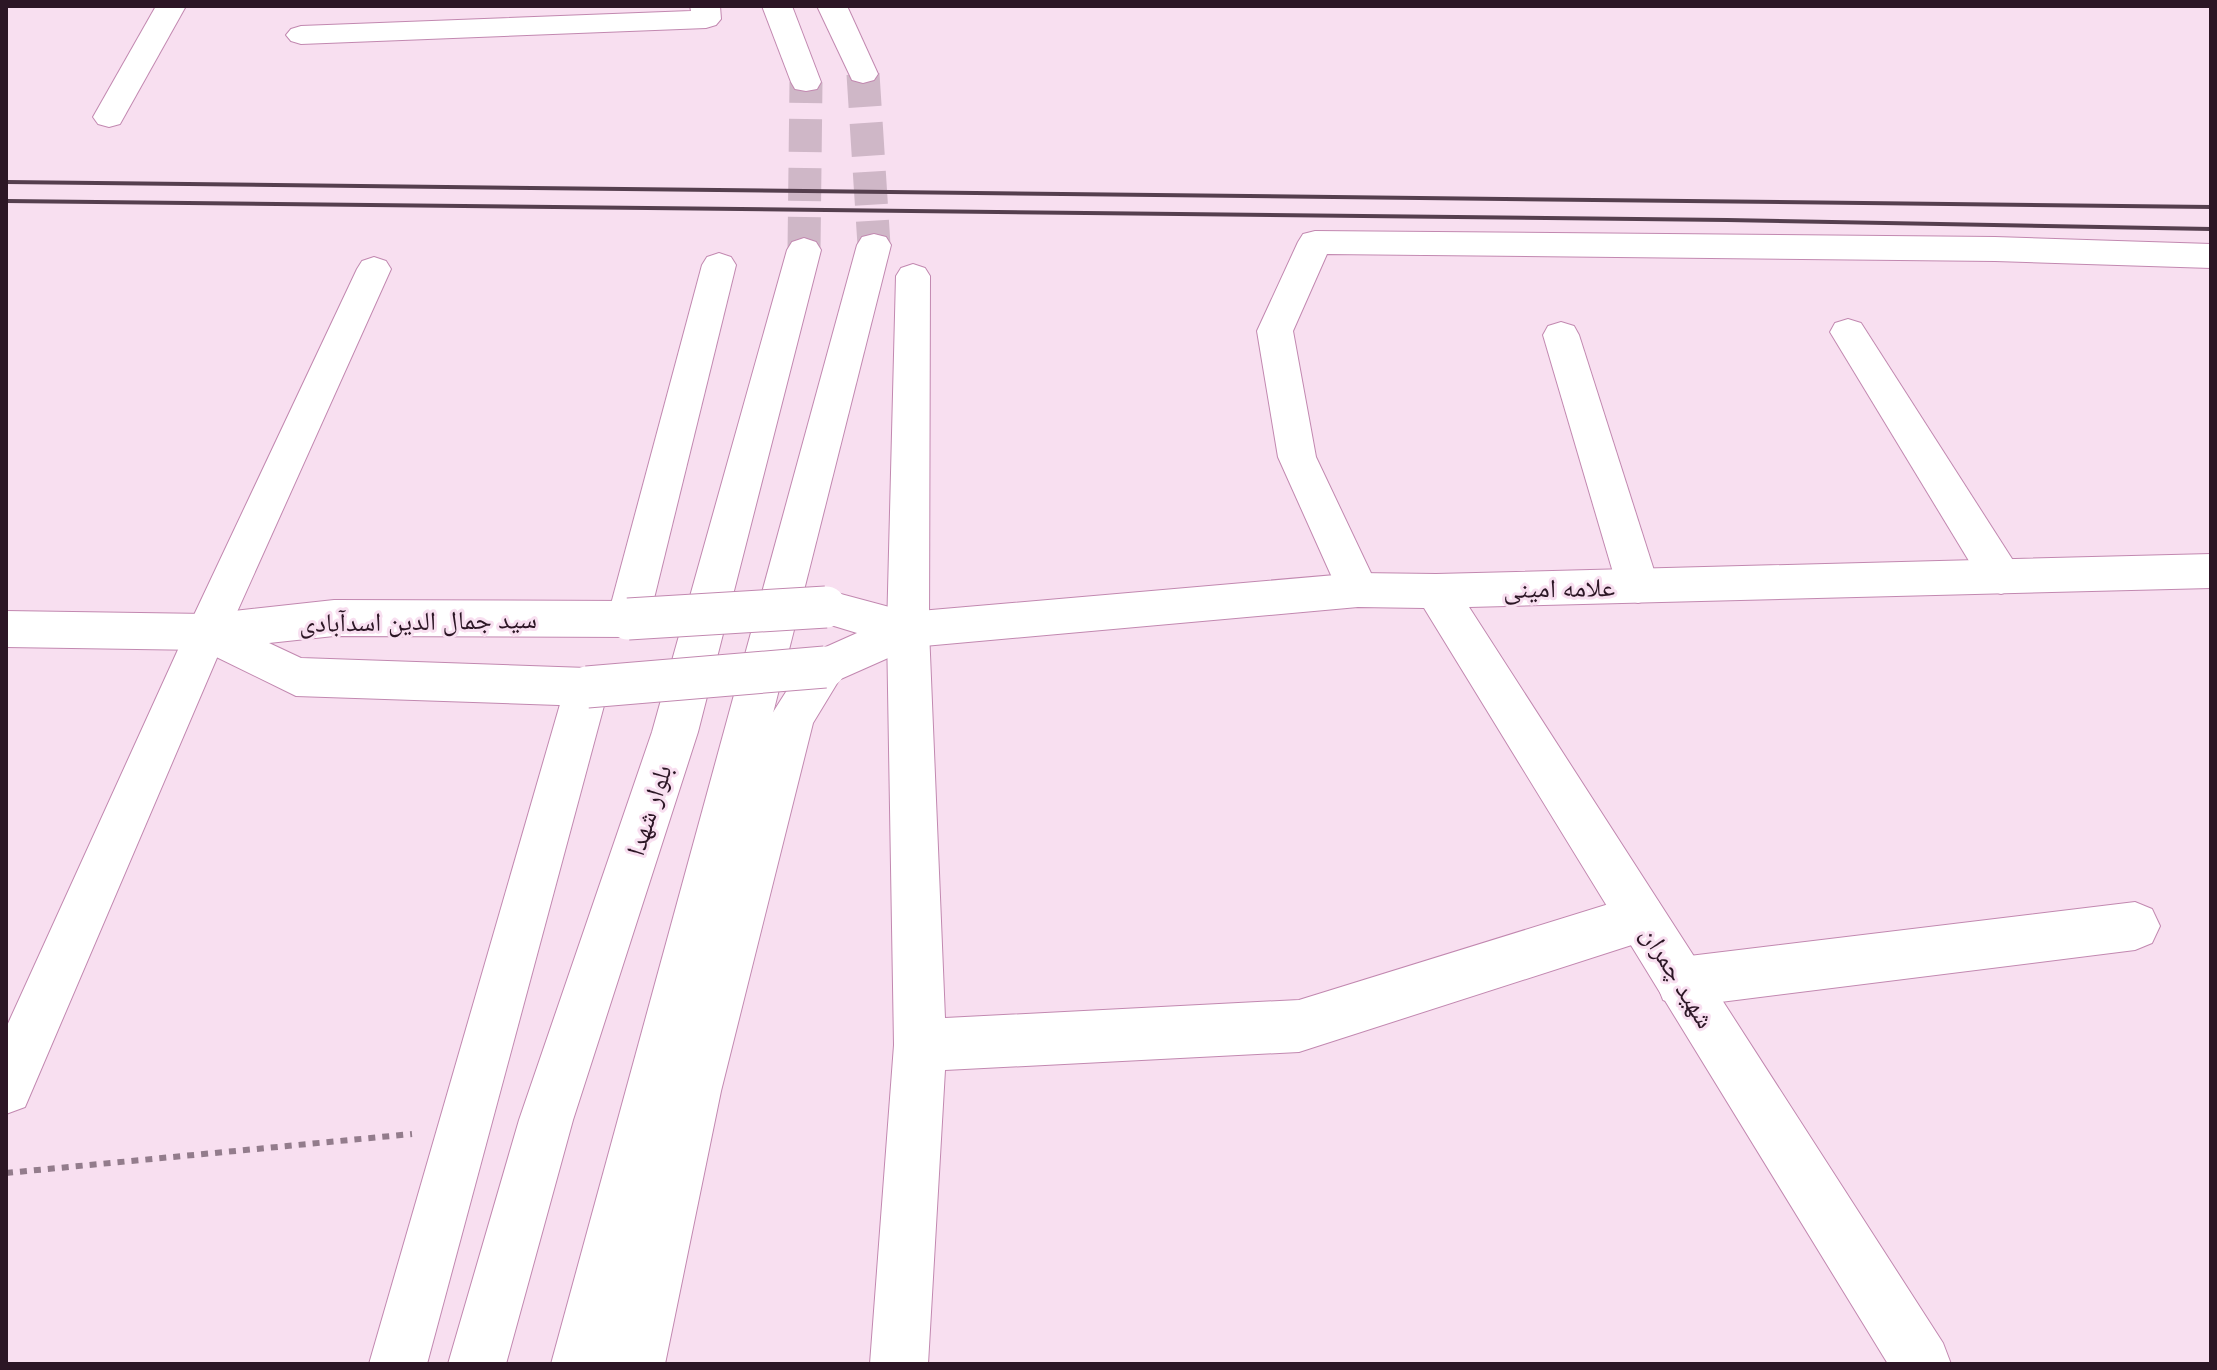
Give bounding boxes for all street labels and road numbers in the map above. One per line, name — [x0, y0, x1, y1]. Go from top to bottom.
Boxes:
street label: علامه امینی — [1503, 572, 1615, 605]
street label: سید جمال الدین اسدآبادی — [299, 604, 537, 639]
street label: بلوار شهدا — [620, 761, 678, 859]
street label: شهید چمران — [1634, 921, 1721, 1034]

